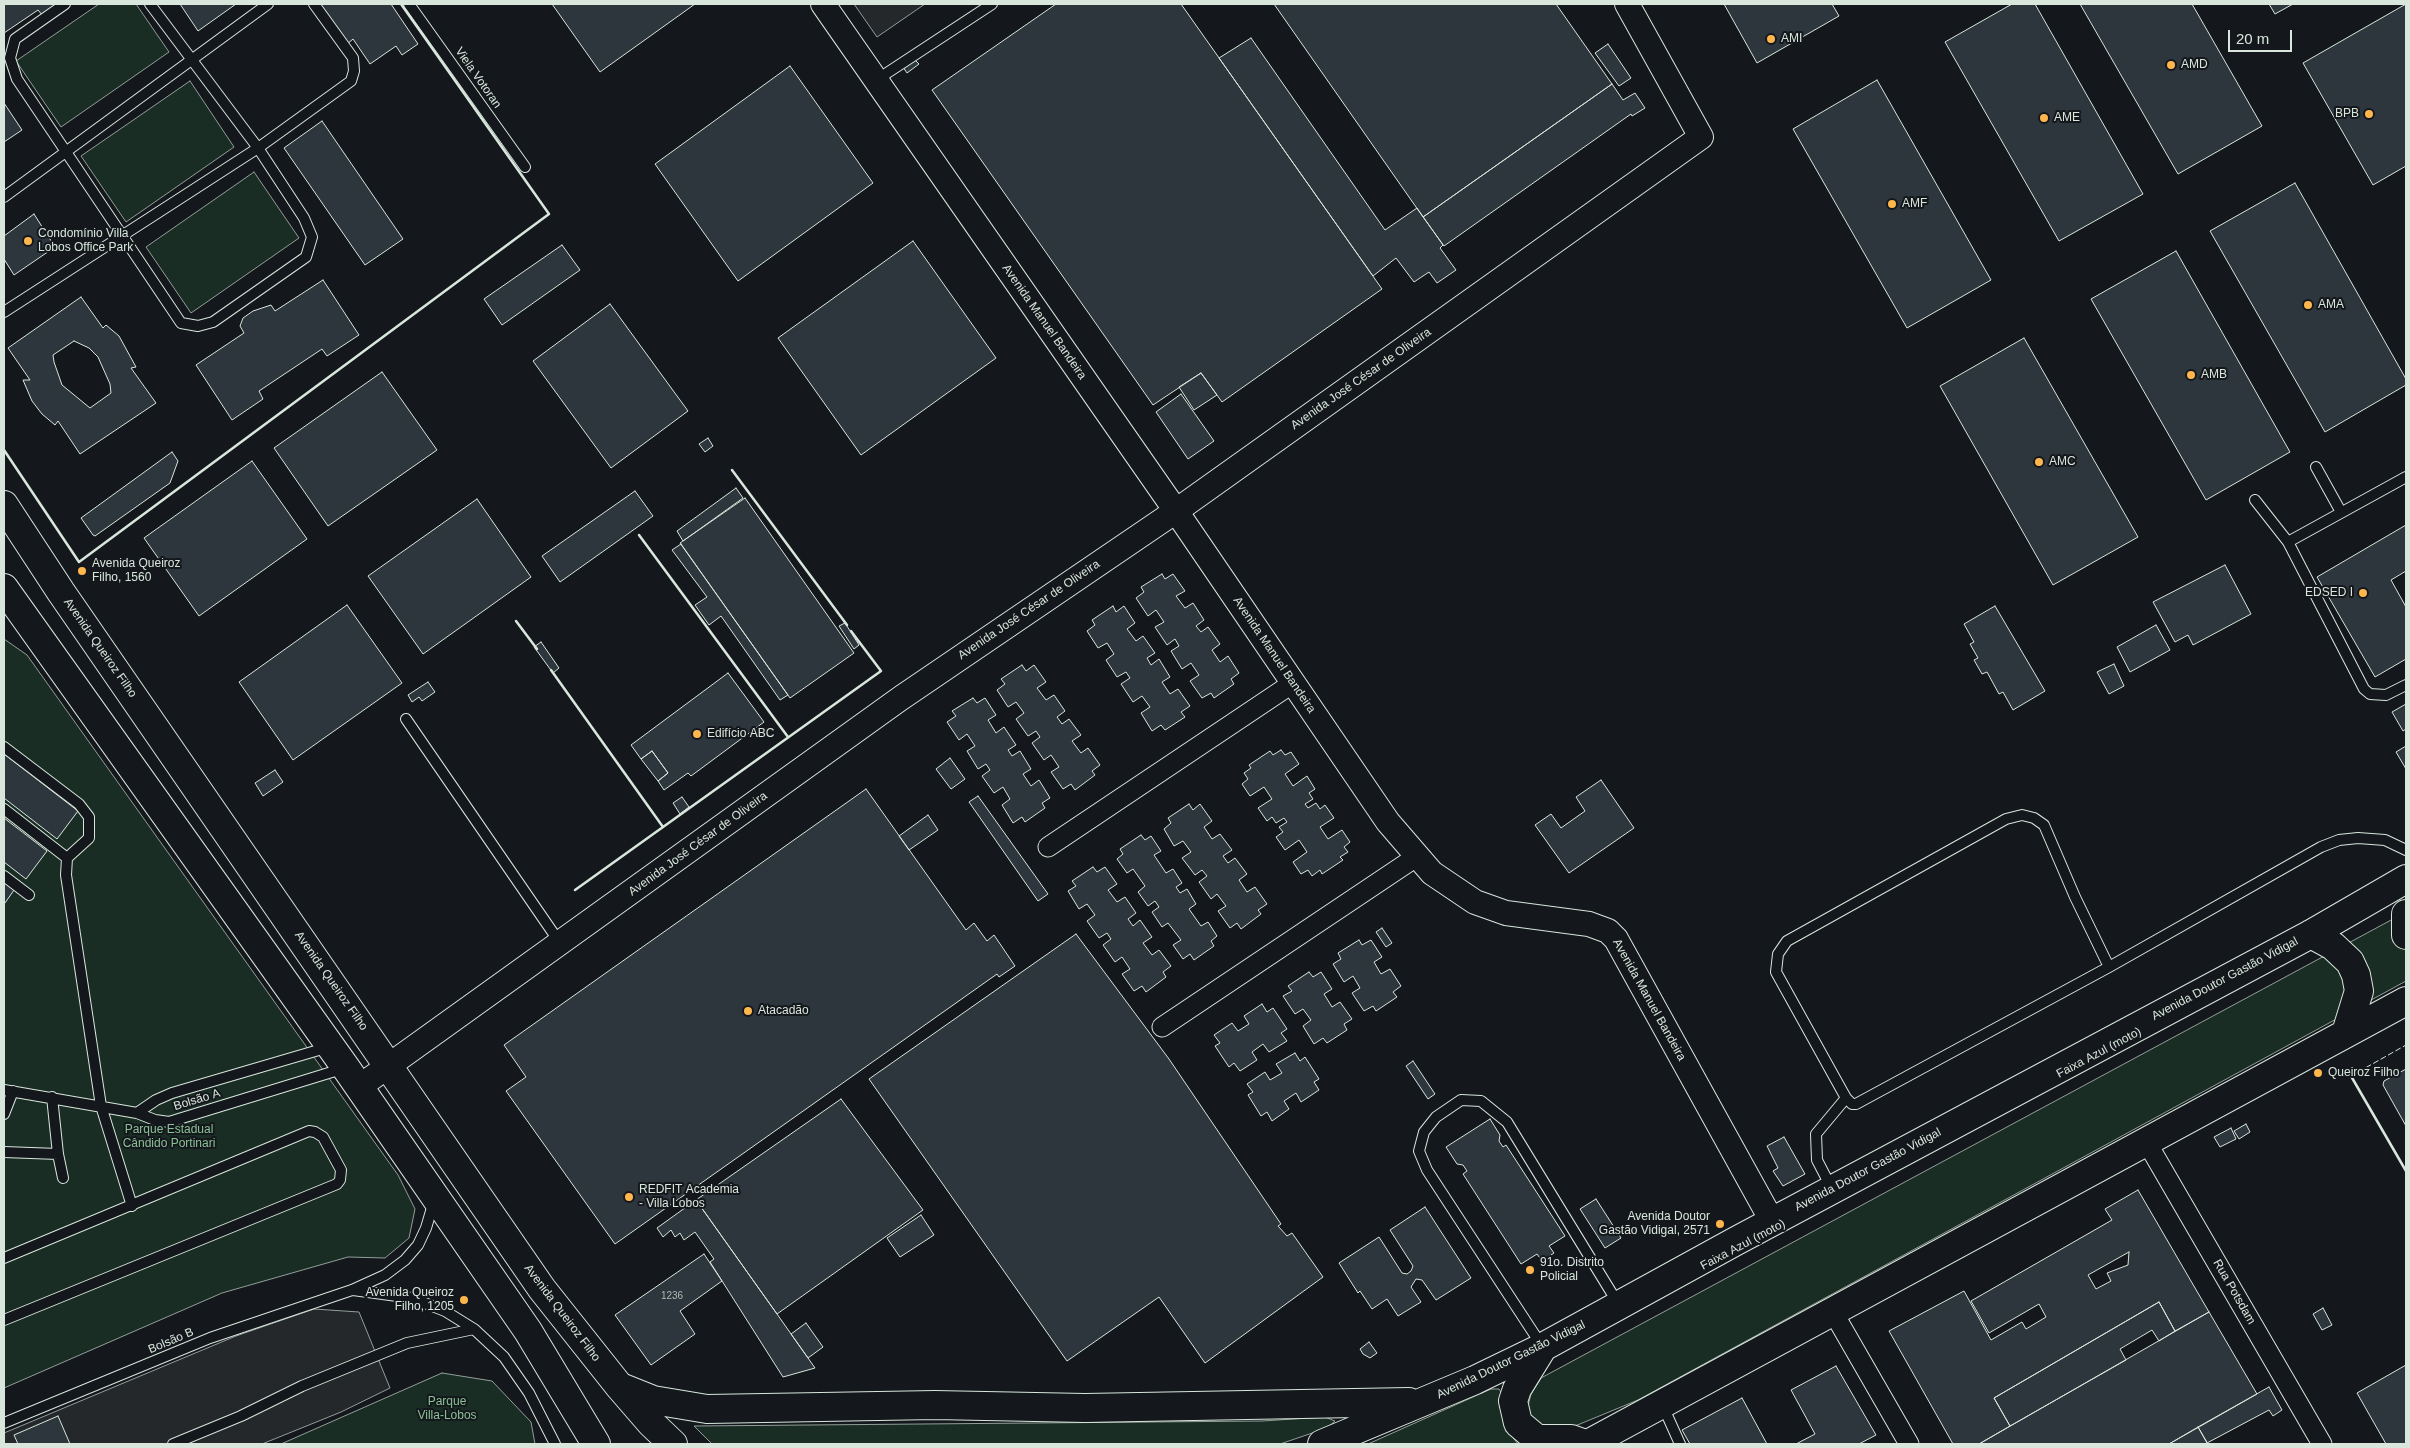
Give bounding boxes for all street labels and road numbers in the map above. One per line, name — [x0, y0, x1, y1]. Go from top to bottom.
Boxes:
street label: Viela Votoran — [452, 45, 504, 111]
street label: Avenida Manuel Bandeira — [999, 262, 1089, 382]
street label: Avenida José César de Oliveira — [1288, 325, 1434, 433]
street label: Avenida José César de Oliveira — [955, 557, 1103, 663]
street label: Avenida Manuel Bandeira — [1230, 594, 1318, 716]
street label: Avenida Queiroz Filho — [60, 596, 140, 700]
street label: Avenida José César de Oliveira — [626, 789, 770, 899]
street label: Avenida Queiroz Filho — [291, 929, 371, 1033]
street label: Avenida Doutor Gastão Vidigal — [2149, 934, 2301, 1024]
street label: Avenida Manuel Bandeira — [1609, 937, 1689, 1063]
street label: Faixa Azul (moto) — [2054, 1025, 2144, 1081]
street label: Bolsão A — [172, 1086, 222, 1114]
street label: Avenida Doutor Gastão Vidigal — [1792, 1125, 1944, 1215]
street label: Faixa Azul (moto) — [1698, 1217, 1788, 1273]
street label: Rua Potsdam — [2210, 1257, 2258, 1327]
street label: Avenida Queiroz Filho — [521, 1262, 603, 1364]
street label: Avenida Doutor Gastão Vidigal — [1434, 1318, 1588, 1402]
street label: Bolsão B — [146, 1325, 196, 1357]

